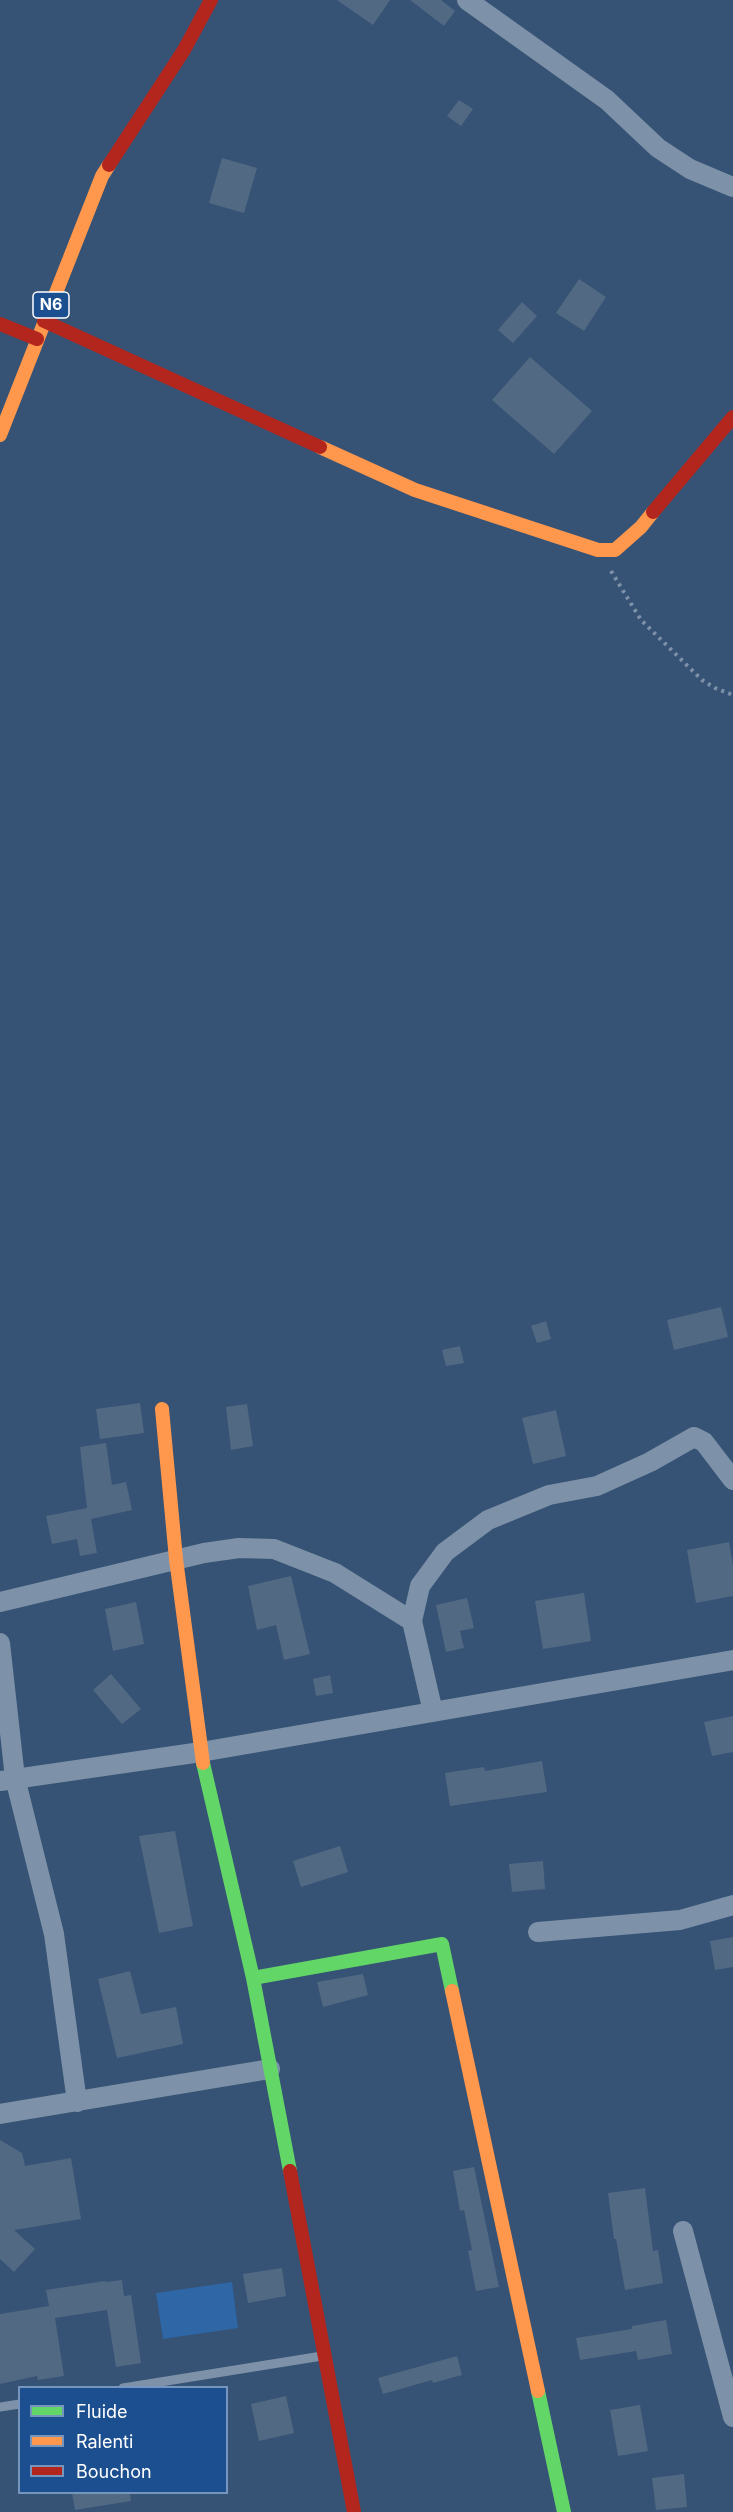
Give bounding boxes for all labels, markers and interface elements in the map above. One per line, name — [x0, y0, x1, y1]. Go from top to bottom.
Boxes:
road number: N6 — [33, 292, 69, 318]
legend — [18, 2386, 228, 2494]
text: Fluide — [76, 2401, 128, 2422]
text: Ralenti — [76, 2431, 133, 2452]
text: Bouchon — [76, 2461, 152, 2482]

